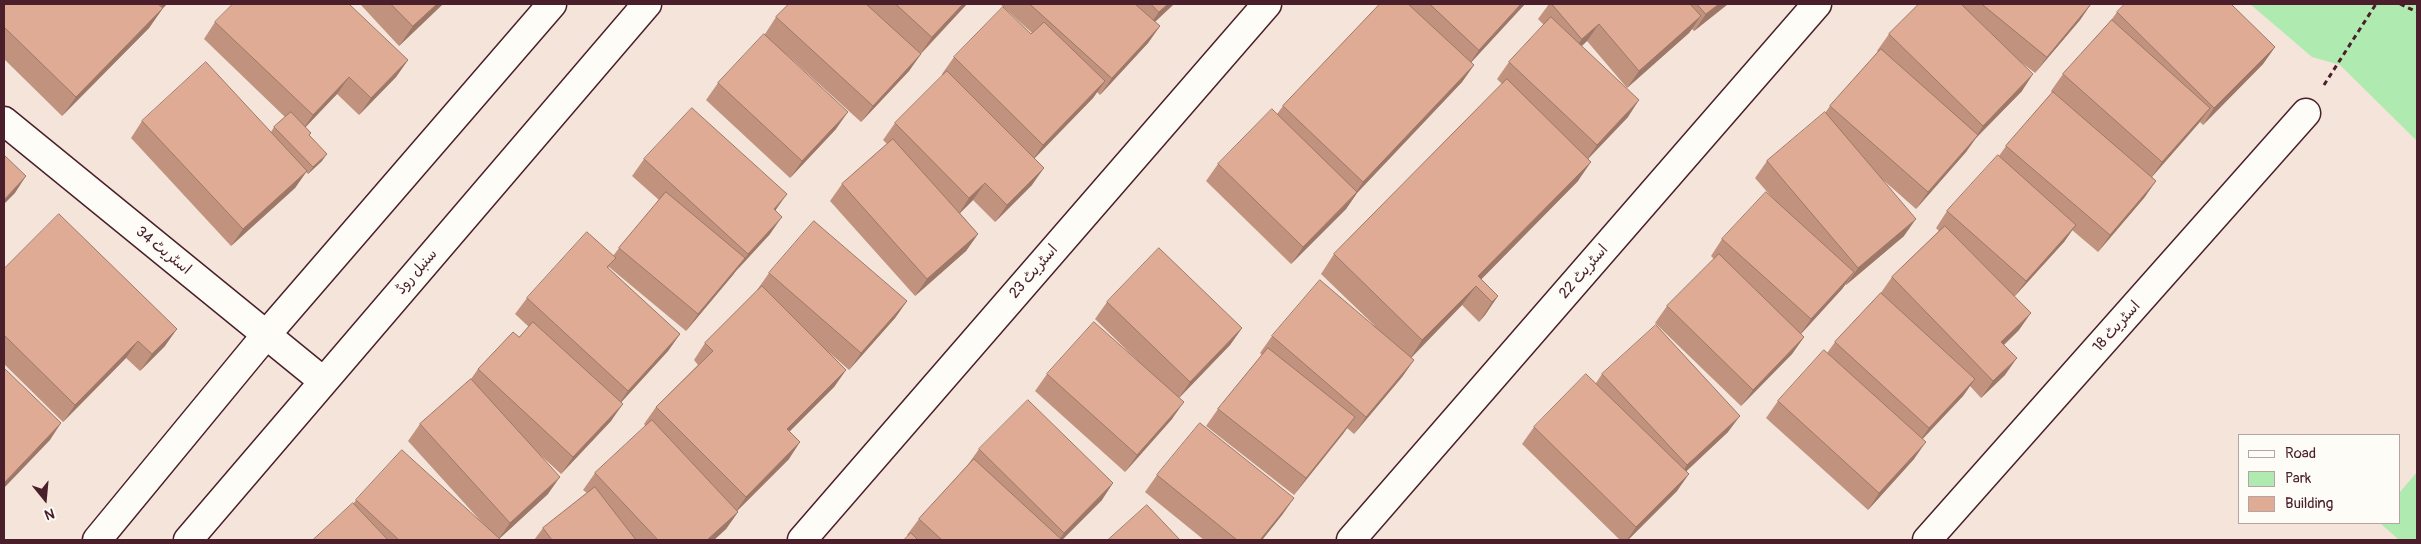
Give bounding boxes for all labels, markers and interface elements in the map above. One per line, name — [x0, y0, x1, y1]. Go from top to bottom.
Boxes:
street label: اسٹریٹ 34 — [132, 223, 194, 279]
street label: اسٹریٹ 23 — [1006, 241, 1062, 303]
street label: اسٹریٹ 22 — [1556, 241, 1612, 303]
street label: سنبل روڈ — [392, 246, 442, 298]
street label: اسٹریٹ 18 — [2089, 298, 2145, 356]
legend — [2238, 434, 2401, 524]
text: Road — [2285, 444, 2316, 463]
text: Park — [2285, 469, 2311, 488]
north arrow — [20, 474, 70, 524]
text: Building — [2285, 494, 2333, 513]
text: N — [43, 504, 57, 523]

